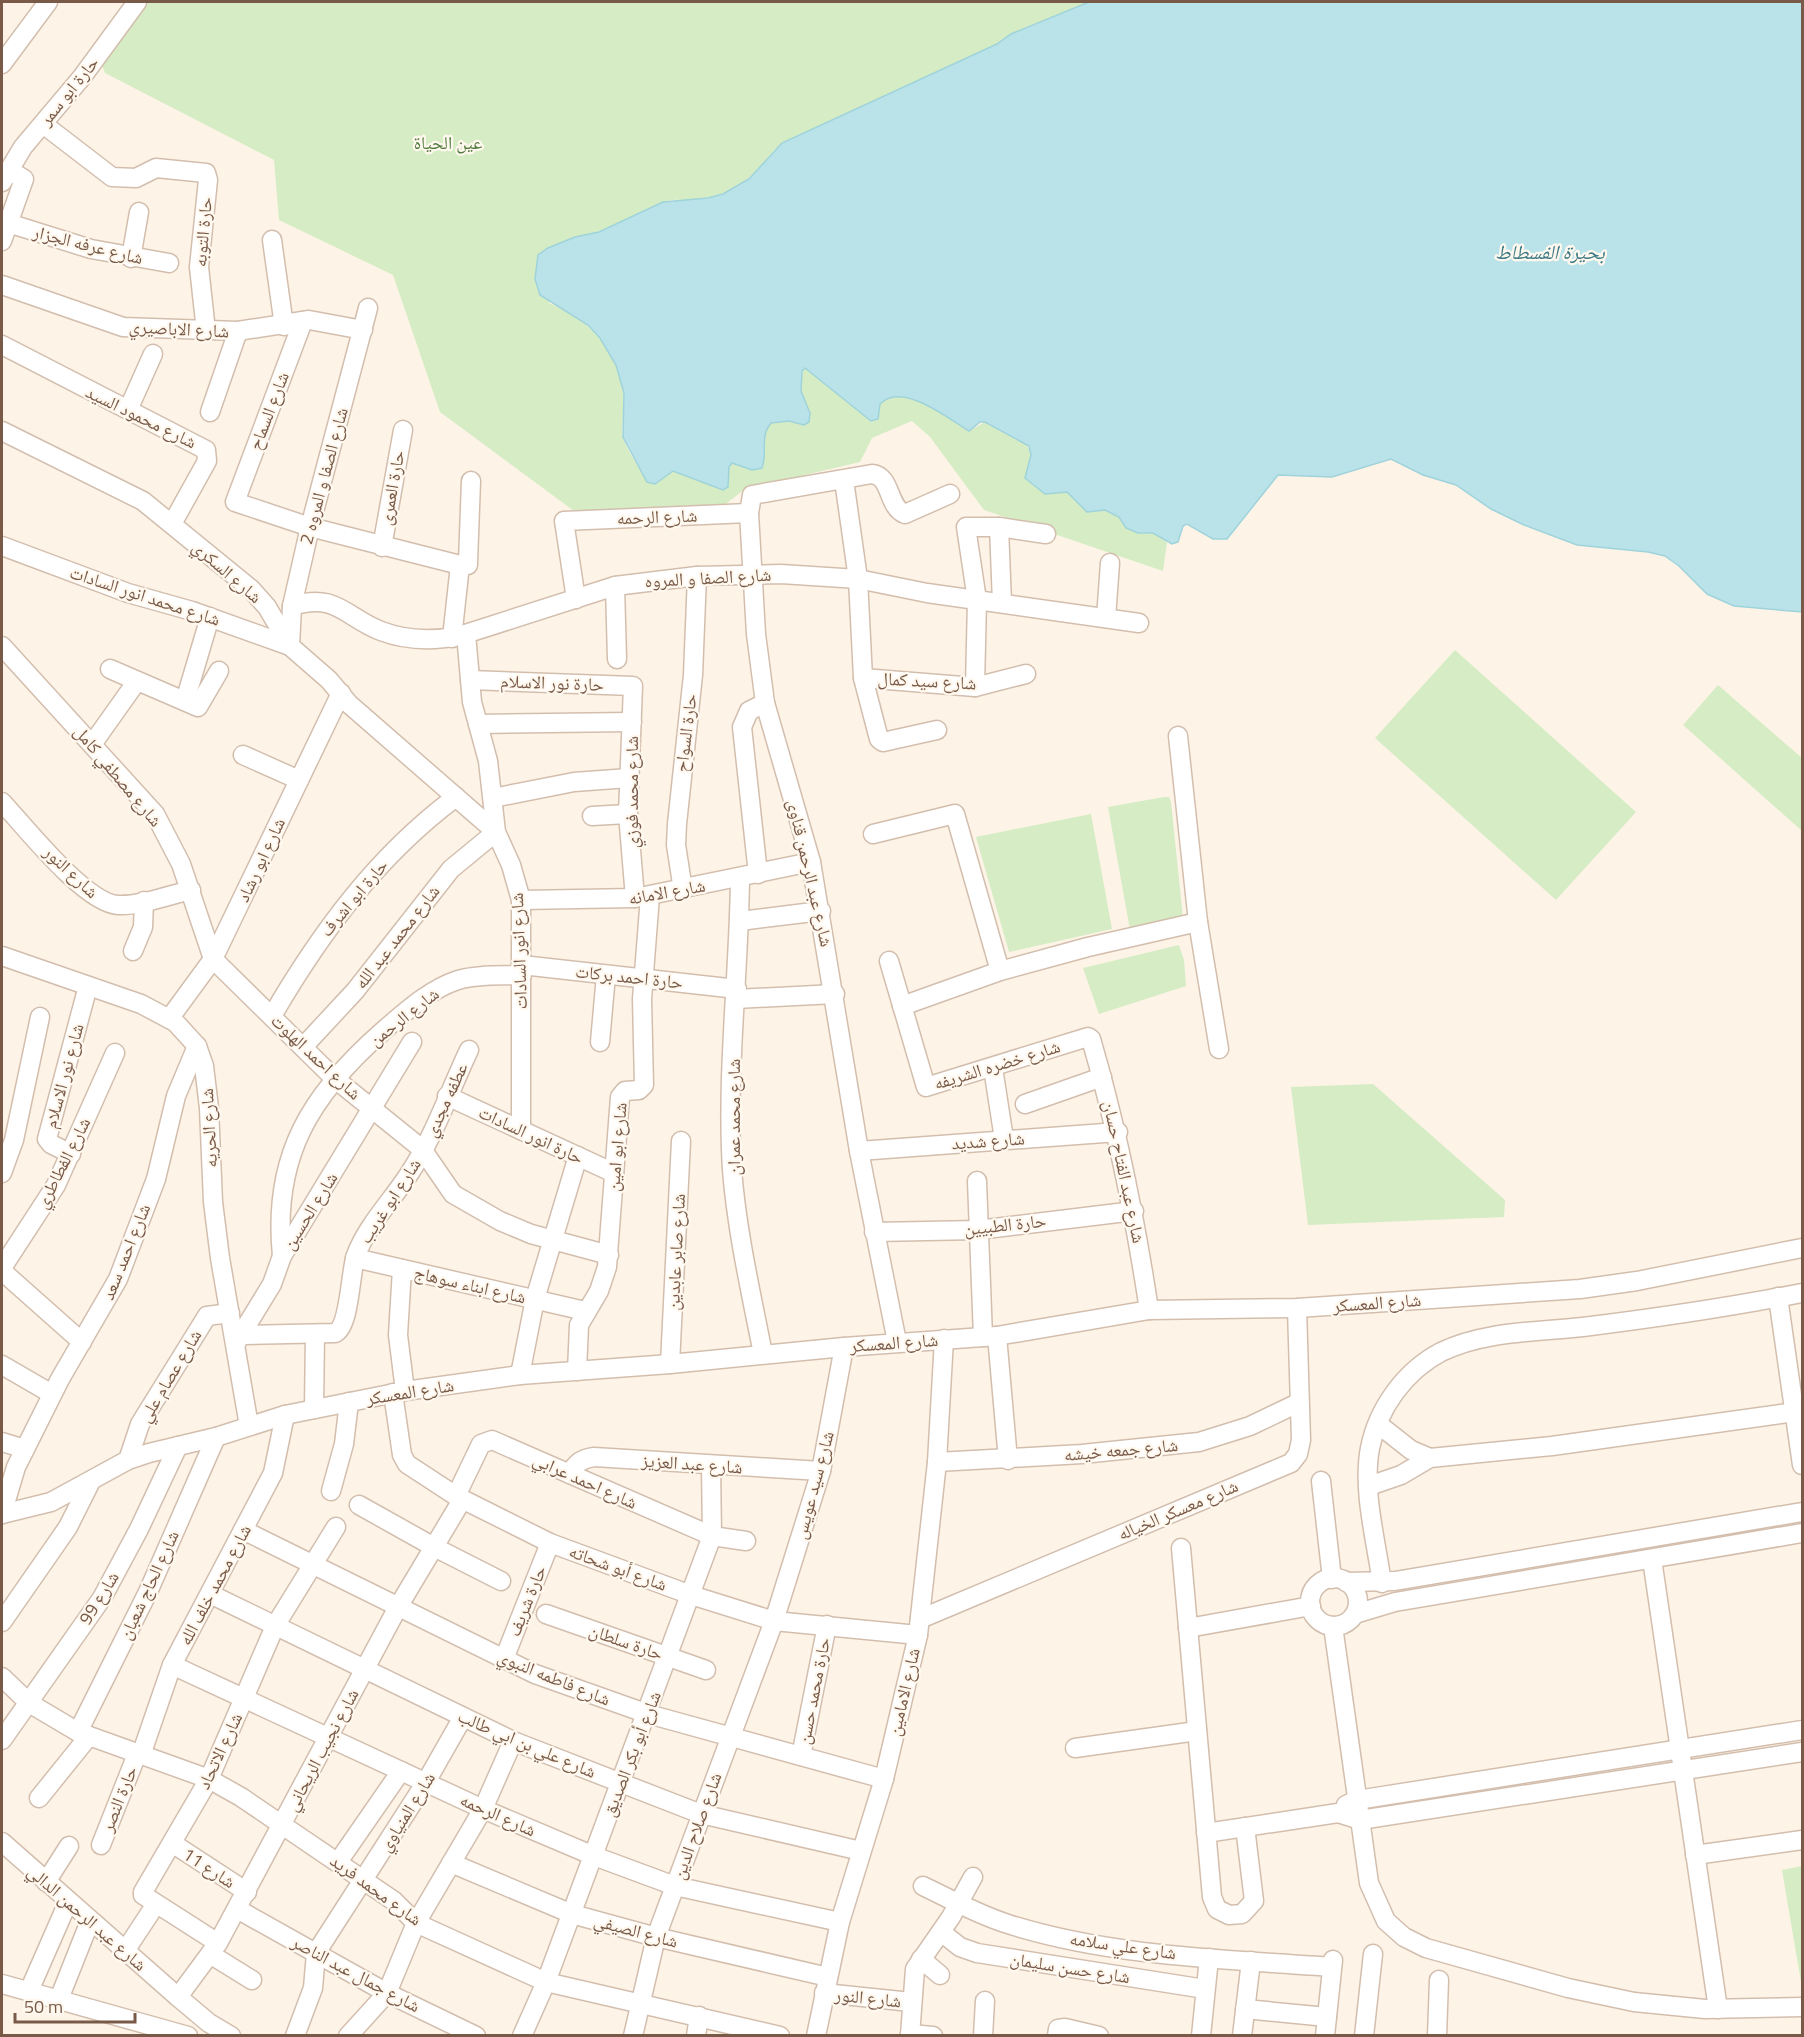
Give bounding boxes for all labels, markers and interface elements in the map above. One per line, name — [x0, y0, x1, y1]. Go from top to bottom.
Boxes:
street label: حارة ابو سمر — [32, 50, 105, 132]
park label: عين الحياة — [414, 129, 482, 156]
street label: حارة التوبه — [186, 196, 219, 268]
street label: شارع عرفه الجزار — [29, 218, 146, 271]
water label: بحيرة الفسطاط — [1495, 236, 1605, 267]
street label: شارع الاباصيري — [128, 312, 230, 346]
street label: شارع السماح — [241, 368, 296, 454]
street label: شارع محمود السيد — [81, 378, 201, 455]
street label: شارع الصفا و المروه 2 — [292, 404, 355, 547]
street label: حارة العمرى — [372, 448, 411, 528]
street label: شارع الرحمه — [616, 502, 698, 531]
street label: شارع السكري — [185, 534, 268, 611]
street label: شارع محمد انور السادات — [66, 558, 224, 633]
street label: شارع الصفا و المروه — [644, 561, 772, 594]
street label: شارع سيد كمال — [877, 664, 977, 697]
street label: حارة نور الاسلام — [500, 667, 604, 698]
street label: حارة السواح — [667, 692, 704, 774]
street label: شارع مصطفي كامل — [66, 719, 169, 834]
street label: شارع محمد فوزي — [618, 736, 647, 848]
street label: شارع عبد الرحمن قناوى — [780, 796, 841, 949]
street label: شارع ابو رشاد — [229, 813, 292, 907]
street label: شارع النور — [37, 838, 105, 904]
street label: حارة ابو اشرف — [313, 853, 394, 943]
street label: شارع الامانه — [626, 871, 707, 912]
street label: شارع محمد عبد الله — [347, 879, 446, 995]
street label: شارع انور السادات — [503, 892, 534, 1010]
street label: حارة احمد بركات — [574, 957, 684, 996]
street label: شارع الرحمن — [363, 980, 445, 1053]
street label: شارع احمد الهلوت — [265, 1007, 368, 1106]
street label: شارع نور الاسلام — [37, 1020, 90, 1131]
street label: شارع خضره الشريفه — [930, 1032, 1063, 1097]
street label: عطفه مجدي — [417, 1058, 476, 1142]
street label: شارع محمد عمران — [720, 1059, 747, 1175]
street label: شارع الحريه — [193, 1087, 224, 1169]
street label: حارة انور السادات — [474, 1098, 588, 1171]
street label: شارع عبد الفتاح حسان — [1096, 1098, 1153, 1246]
street label: شارع ابو امين — [599, 1101, 634, 1193]
street label: شارع الفطاطري — [28, 1112, 99, 1214]
street label: شارع شديد — [950, 1124, 1025, 1157]
street label: شارع ابو غريب — [352, 1153, 427, 1249]
street label: شارع الحسين — [275, 1167, 344, 1255]
street label: شارع صابر عابدين — [659, 1193, 692, 1311]
street label: شارع احمد سعد — [94, 1200, 157, 1304]
street label: حارة الطبيين — [963, 1207, 1047, 1242]
street label: شارع ابناء سوهاج — [411, 1258, 529, 1311]
street label: شارع المعسكر — [1331, 1286, 1422, 1319]
street label: شارع عصام علي — [131, 1324, 209, 1428]
street label: شارع المعسكر — [848, 1326, 939, 1359]
street label: شارع المعسكر — [363, 1371, 456, 1412]
street label: شارع سيد عويس — [786, 1428, 841, 1542]
street label: شارع جمعه خيشه — [1063, 1431, 1179, 1468]
street label: شارع احمد عرابي — [528, 1445, 642, 1517]
street label: شارع عبد العزيز — [640, 1446, 744, 1481]
street label: شارع معسكر الخياله — [1113, 1472, 1242, 1547]
street label: شارع محمد خلف الله — [171, 1519, 258, 1650]
street label: شارع الحاج شعبان — [111, 1526, 186, 1644]
street label: شارع أبو شحاته — [565, 1537, 671, 1598]
street label: حارة شريف — [500, 1561, 553, 1640]
street label: شارع 99 — [72, 1566, 125, 1630]
street label: حارة سلطان — [585, 1616, 667, 1667]
street label: حارة محمد حسن — [790, 1635, 837, 1747]
street label: شارع فاطمه النبوي — [493, 1643, 615, 1714]
street label: شارع الامامين — [880, 1645, 927, 1739]
street label: شارع نجيب الريحاني — [278, 1684, 367, 1817]
street label: شارع أبو بكر الصديق — [595, 1687, 668, 1821]
street label: شارع علي بن ابي طالب — [453, 1702, 601, 1786]
street label: شارع الاتحاد — [190, 1708, 249, 1794]
street label: حارة النصر — [93, 1762, 144, 1837]
street label: شارع المنياوي — [371, 1767, 443, 1858]
street label: شارع صلاح الدين — [665, 1769, 728, 1883]
street label: شارع الرحمه — [456, 1786, 541, 1843]
street label: شارع 11 — [177, 1840, 241, 1895]
street label: شارع محمد فريد — [325, 1847, 428, 1932]
street label: شارع عبد الرحمن الدالي — [21, 1858, 153, 1978]
street label: شارع الصيفي — [591, 1906, 681, 1956]
street label: شارع علي سلامه — [1068, 1925, 1178, 1968]
street label: شارع جمال عبد الناصر — [286, 1928, 425, 2019]
street label: شارع حسن سليمان — [1008, 1945, 1132, 1990]
street label: شارع النور — [832, 1980, 903, 2014]
scale bar — [15, 1986, 135, 2024]
text: 50 m — [24, 1993, 63, 2020]

